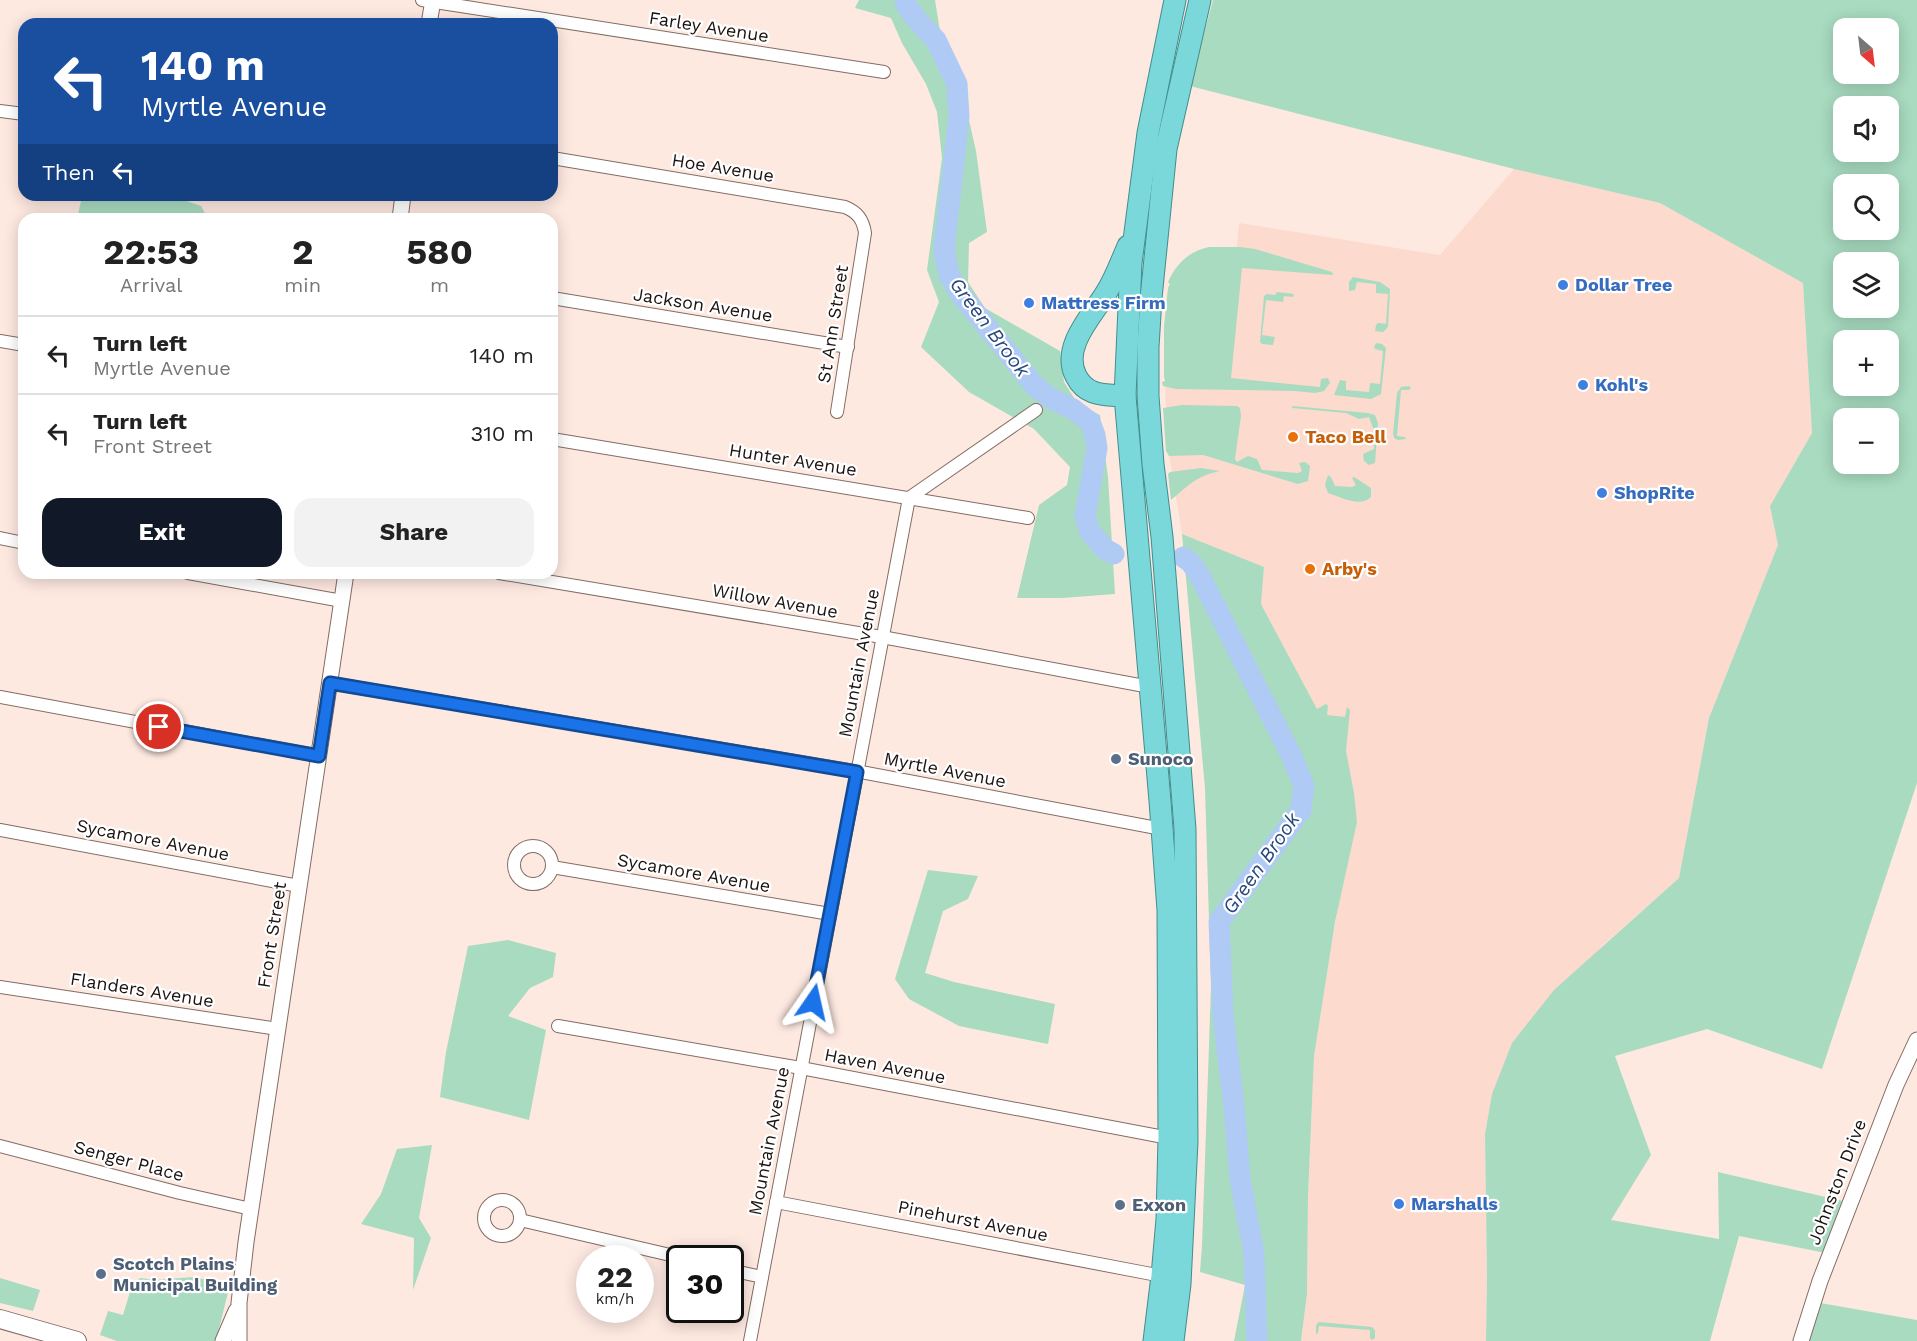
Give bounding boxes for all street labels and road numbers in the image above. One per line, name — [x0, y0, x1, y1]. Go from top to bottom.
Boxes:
street label: Farley Avenue — [648, 7, 770, 46]
street label: Hoe Avenue — [670, 149, 776, 186]
street label: St Ann Street — [813, 263, 852, 384]
street label: Jackson Avenue — [632, 283, 774, 326]
street label: Hunter Avenue — [728, 439, 858, 480]
street label: Willow Avenue — [711, 579, 840, 622]
street label: Mountain Avenue — [834, 587, 883, 739]
street label: Myrtle Avenue — [882, 747, 1008, 792]
street label: Sycamore Avenue — [75, 814, 231, 865]
street label: Sycamore Avenue — [616, 849, 772, 896]
street label: Front Street — [253, 880, 290, 989]
street label: Flanders Avenue — [69, 968, 215, 1011]
street label: Haven Avenue — [823, 1043, 947, 1088]
street label: Mountain Avenue — [744, 1065, 793, 1217]
street label: Johnston Drive — [1803, 1116, 1870, 1248]
street label: Senger Place — [72, 1136, 187, 1185]
street label: Pinehurst Avenue — [896, 1196, 1050, 1245]

